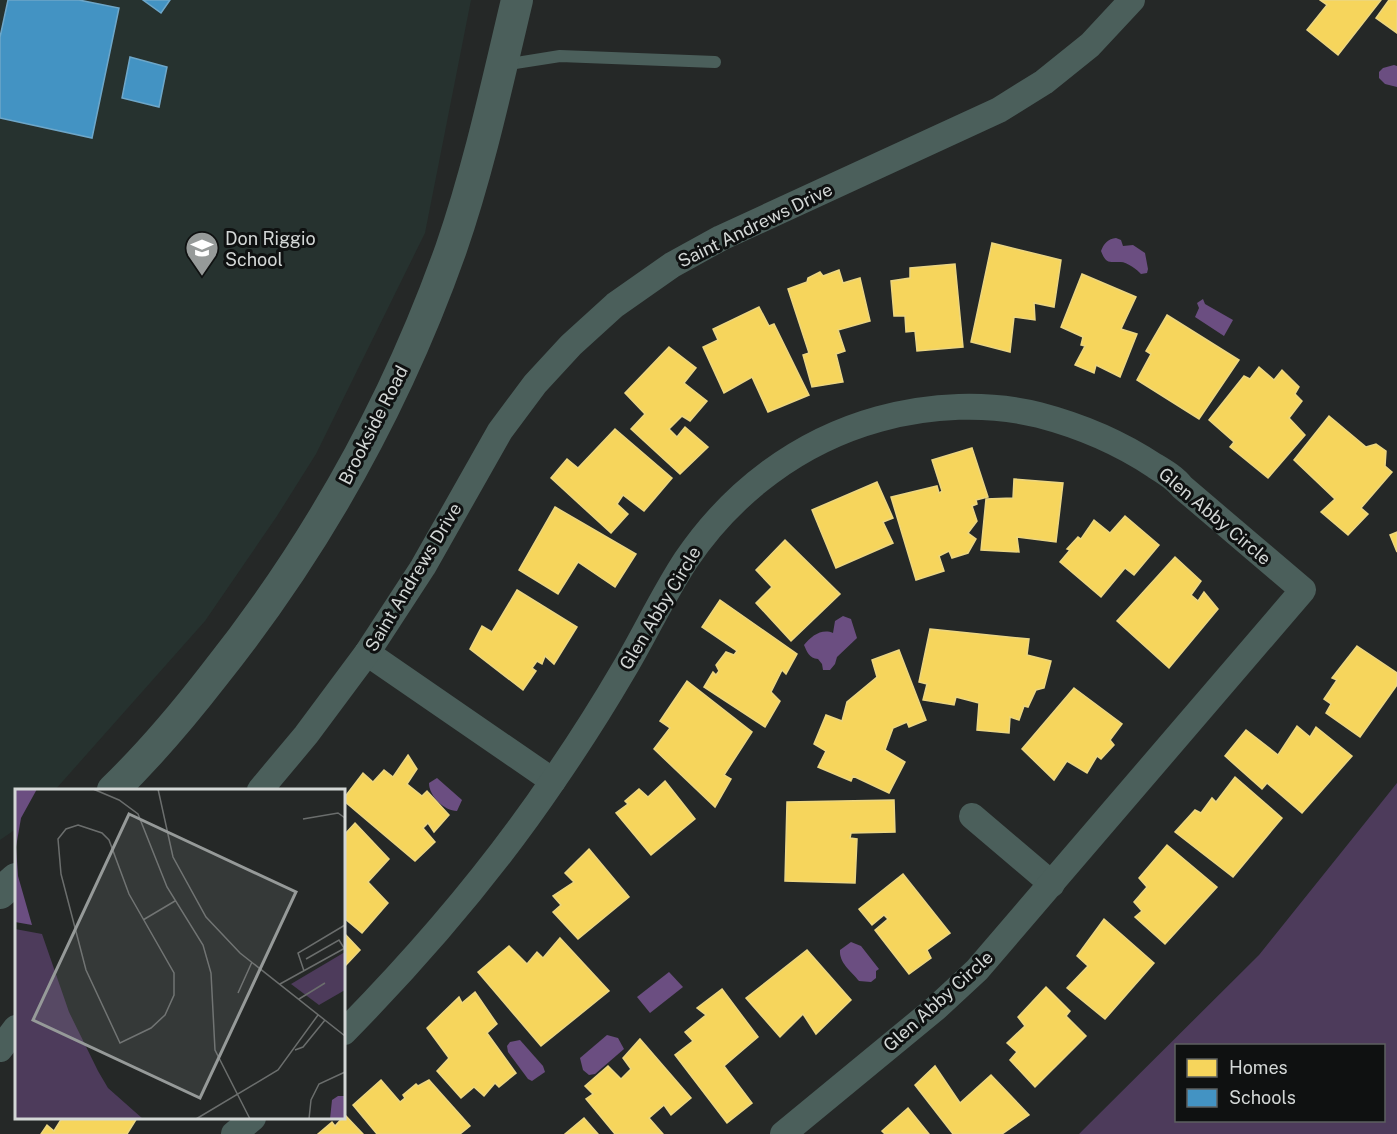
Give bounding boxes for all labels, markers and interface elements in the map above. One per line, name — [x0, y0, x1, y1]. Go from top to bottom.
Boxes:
street label: Saint Andrews Drive — [674, 178, 836, 272]
place label: Don Riggio School — [225, 228, 316, 270]
school or university icon: Don Riggio School — [184, 230, 220, 277]
street label: Brookside Road — [334, 362, 412, 488]
street label: Glen Abby Circle — [1155, 463, 1275, 569]
street label: Saint Andrews Drive — [360, 499, 466, 655]
street label: Glen Abby Circle — [615, 543, 705, 673]
inset map — [15, 789, 345, 1119]
street label: Glen Abby Circle — [879, 946, 997, 1056]
legend — [1175, 1044, 1385, 1122]
text: Homes — [1229, 1057, 1288, 1078]
text: Schools — [1229, 1087, 1296, 1108]

